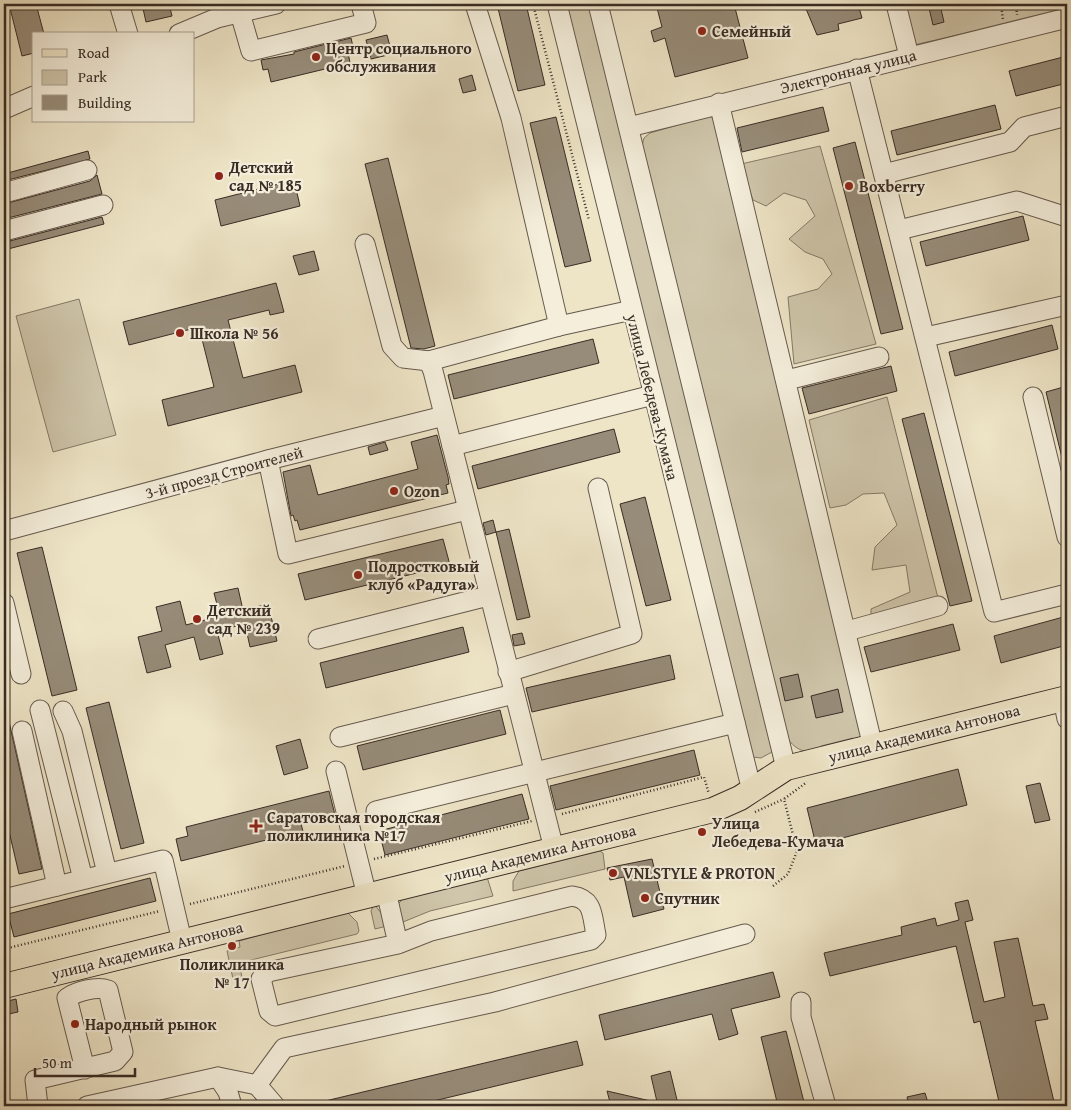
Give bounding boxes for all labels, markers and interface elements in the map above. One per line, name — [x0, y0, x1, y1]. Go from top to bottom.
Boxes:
place label: Семейный — [712, 19, 791, 43]
marker: Семейный — [696, 25, 708, 37]
legend — [32, 32, 195, 122]
place label: Центр социального обслуживания — [326, 36, 472, 78]
text: Road — [78, 42, 109, 63]
street label: Электронная улица — [777, 42, 919, 100]
marker: Центр социального обслуживания — [310, 51, 322, 63]
text: Park — [78, 66, 107, 87]
text: Building — [78, 92, 132, 113]
place label: Детский сад № 185 — [228, 155, 302, 197]
marker: Детский сад № 185 — [213, 170, 225, 182]
place label: Boxberry — [859, 174, 926, 198]
marker: Boxberry — [843, 180, 855, 192]
street label: улица Лебедева-Кумача — [621, 310, 685, 483]
place label: Школа № 56 — [190, 321, 279, 345]
marker: Школа № 56 — [174, 327, 186, 339]
street label: 3-й проезд Строителей — [142, 439, 306, 505]
place label: Ozon — [404, 479, 440, 503]
marker: Ozon — [388, 485, 400, 497]
place label: Подростковый клуб «Радуга» — [368, 554, 479, 596]
marker: Подростковый клуб «Радуга» — [352, 569, 364, 581]
place label: Детский сад № 239 — [206, 598, 280, 640]
marker: Детский сад № 239 — [191, 613, 203, 625]
street label: улица Академика Антонова — [825, 697, 1023, 769]
place label: Саратовская городская поликлиника №17 — [267, 805, 441, 847]
place label: Улица Лебедева-Кумача — [712, 811, 845, 853]
street label: улица Академика Антонова — [441, 817, 639, 889]
marker: Саратовская городская поликлиника №17 — [249, 819, 263, 833]
marker: Улица Лебедева-Кумача — [696, 826, 708, 838]
place label: VNLSTYLE & PROTON — [623, 861, 775, 885]
marker: VNLSTYLE & PROTON — [607, 867, 619, 879]
place label: Спутник — [655, 886, 720, 910]
marker: Спутник — [639, 892, 651, 904]
street label: улица Академика Антонова — [48, 914, 246, 986]
marker: Поликлиника № 17 — [226, 940, 238, 952]
place label: Поликлиника № 17 — [180, 952, 285, 994]
place label: Народный рынок — [85, 1012, 217, 1036]
marker: Народный рынок — [69, 1018, 81, 1030]
scale bar — [35, 1045, 135, 1077]
text: 50 m — [42, 1052, 73, 1073]

